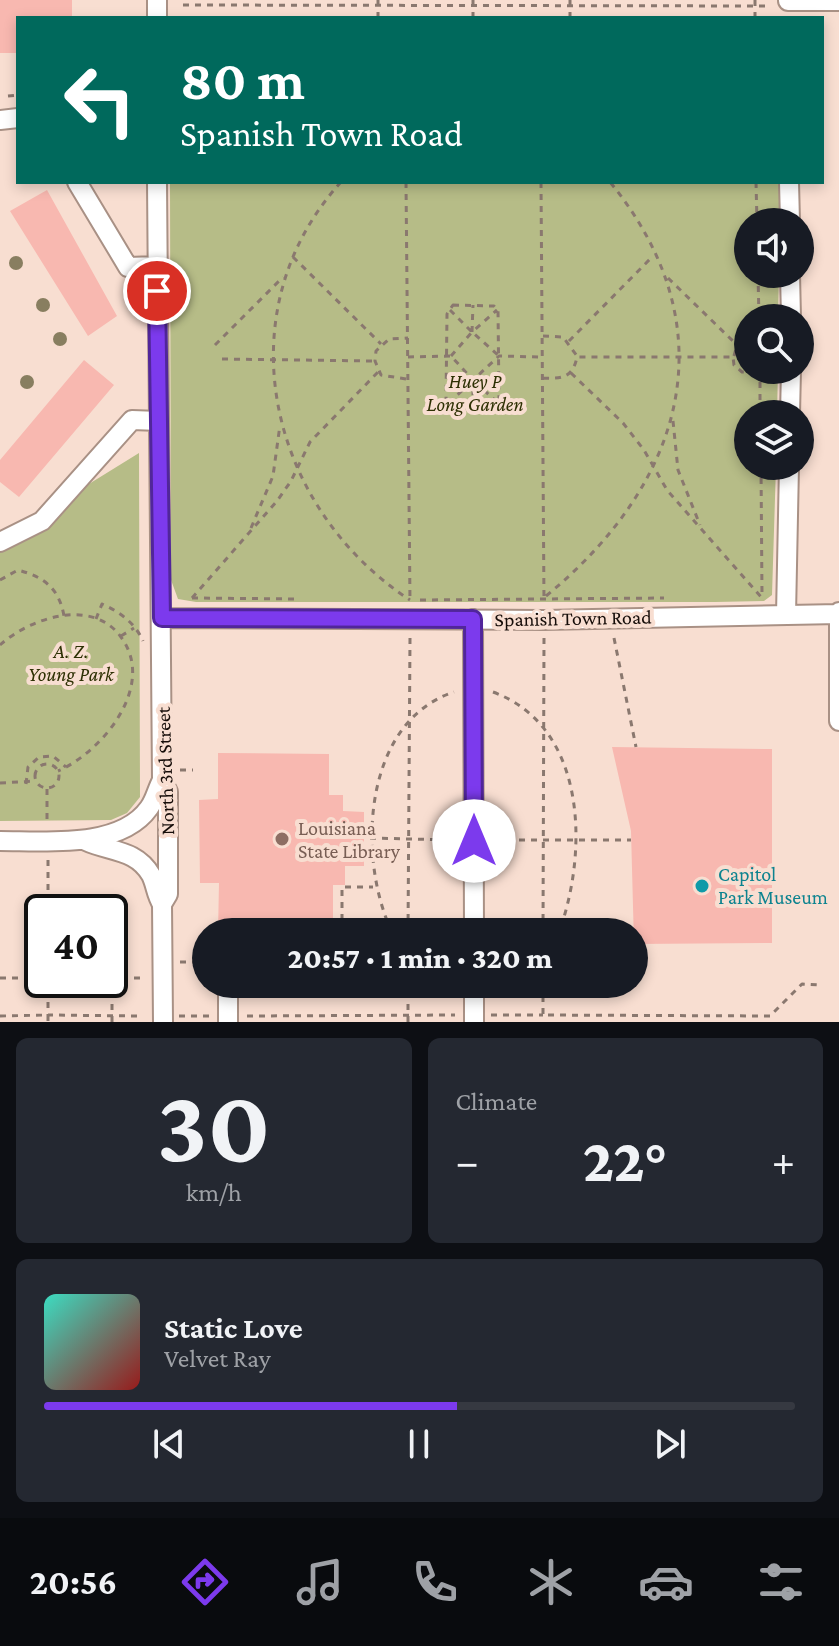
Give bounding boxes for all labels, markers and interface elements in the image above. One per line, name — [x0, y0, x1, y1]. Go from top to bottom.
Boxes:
icon: left — [48, 48, 152, 152]
text: 80 m — [180, 49, 305, 111]
text: Spanish Town Road — [180, 114, 463, 154]
map controls — [734, 208, 814, 480]
button: sound — [734, 208, 814, 288]
pin — [123, 257, 191, 325]
icon: arrive — [135, 269, 179, 313]
button: search — [734, 304, 814, 384]
park label: Huey P Long Garden — [426, 370, 524, 416]
button: layers — [734, 400, 814, 480]
street label: Spanish Town Road — [494, 606, 652, 631]
park label: A. Z. Young Park — [28, 640, 115, 686]
street label: North 3rd Street — [152, 706, 178, 836]
position arrow — [432, 799, 516, 883]
place label: Louisiana State Library — [298, 817, 401, 863]
marker: Louisiana State Library — [273, 830, 291, 848]
place label: Capitol Park Museum — [718, 863, 828, 908]
marker: Capitol Park Museum — [693, 877, 711, 895]
speed limit sign: 40 — [24, 894, 128, 998]
text: 20:57 · 1 min · 320 m — [288, 941, 552, 974]
text: 30 — [157, 1068, 271, 1183]
text: Climate — [456, 1087, 537, 1116]
text: 22° — [583, 1127, 668, 1194]
text: − — [456, 1137, 479, 1185]
text: + — [772, 1137, 795, 1185]
text: km/h — [186, 1178, 242, 1207]
text: Static Love — [164, 1311, 303, 1344]
text: Velvet Ray — [164, 1344, 271, 1373]
icon: previous — [147, 1422, 191, 1466]
icon: pause — [397, 1422, 441, 1466]
icon: next — [648, 1422, 692, 1466]
icon: directions — [177, 1554, 233, 1610]
icon: music — [292, 1554, 348, 1610]
icon: phone — [407, 1554, 463, 1610]
icon: climate — [523, 1554, 579, 1610]
icon: car — [638, 1554, 694, 1610]
icon: filters — [753, 1554, 809, 1610]
text: 20:56 — [30, 1562, 117, 1602]

